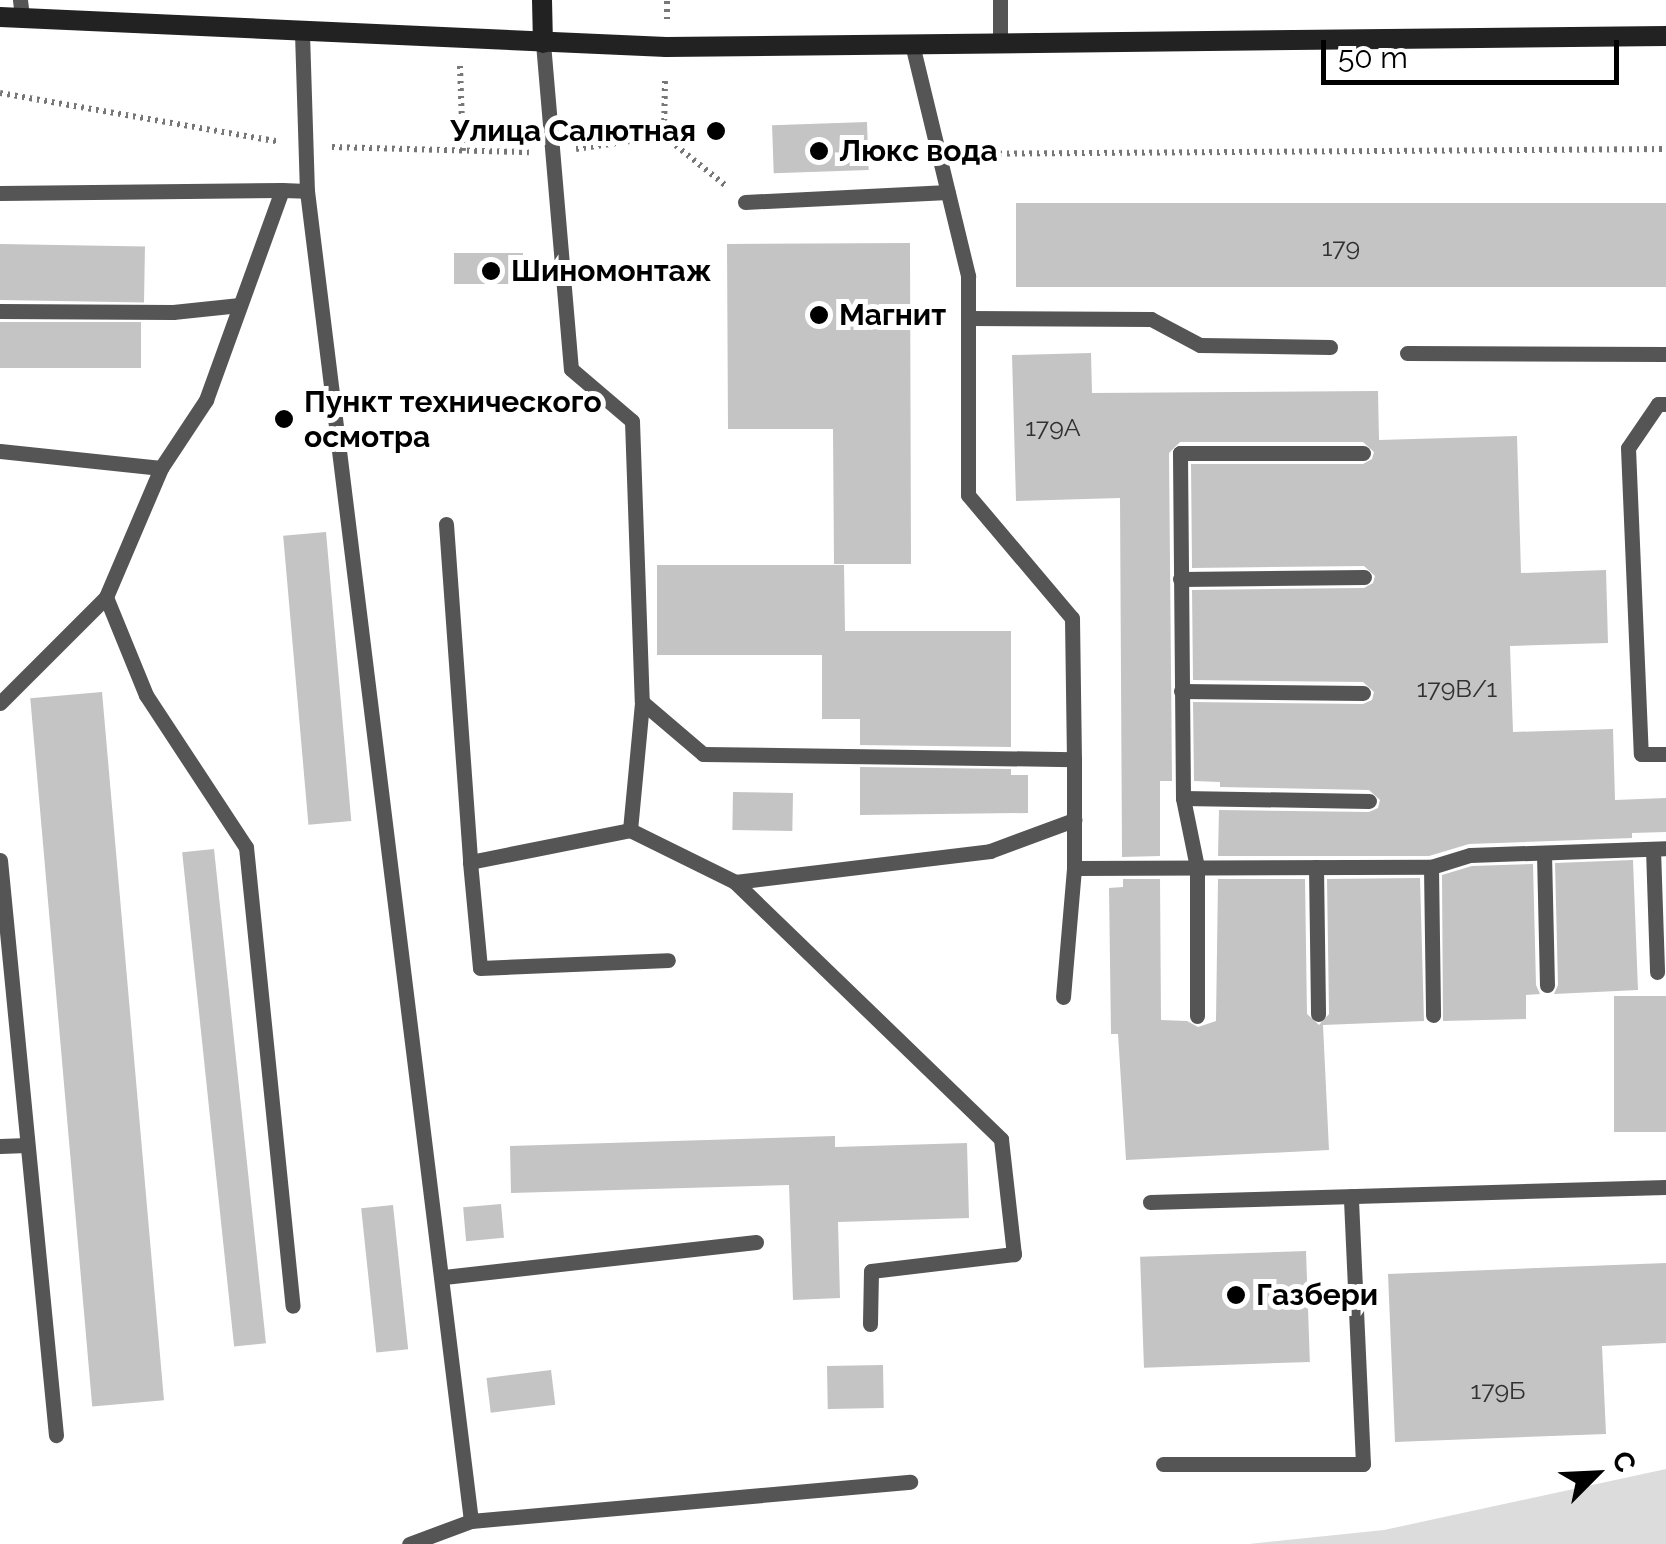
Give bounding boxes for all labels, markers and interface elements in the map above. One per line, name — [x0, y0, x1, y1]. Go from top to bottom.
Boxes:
scale bar — [1326, 20, 1624, 82]
text: 50 m — [1338, 40, 1408, 75]
place label: Улица Салютная — [450, 113, 696, 149]
marker: Улица Салютная — [705, 120, 727, 142]
place label: Люкс вода — [839, 133, 998, 169]
marker: Люкс вода — [808, 140, 830, 162]
house number: 179 — [1322, 232, 1360, 262]
place label: Шиномонтаж — [511, 253, 711, 289]
marker: Шиномонтаж — [480, 260, 502, 282]
place label: Магнит — [839, 297, 946, 333]
marker: Магнит — [808, 304, 830, 326]
place label: Пункт технического осмотра — [304, 384, 602, 454]
marker: Пункт технического осмотра — [273, 408, 295, 430]
house number: 179А — [1025, 412, 1081, 442]
house number: 179В/1 — [1417, 673, 1497, 703]
place label: Газбери — [1256, 1277, 1378, 1313]
marker: Газбери — [1225, 1284, 1247, 1306]
house number: 179Б — [1471, 1375, 1525, 1405]
north arrow — [1546, 1424, 1646, 1524]
text: С — [1605, 1446, 1643, 1477]

